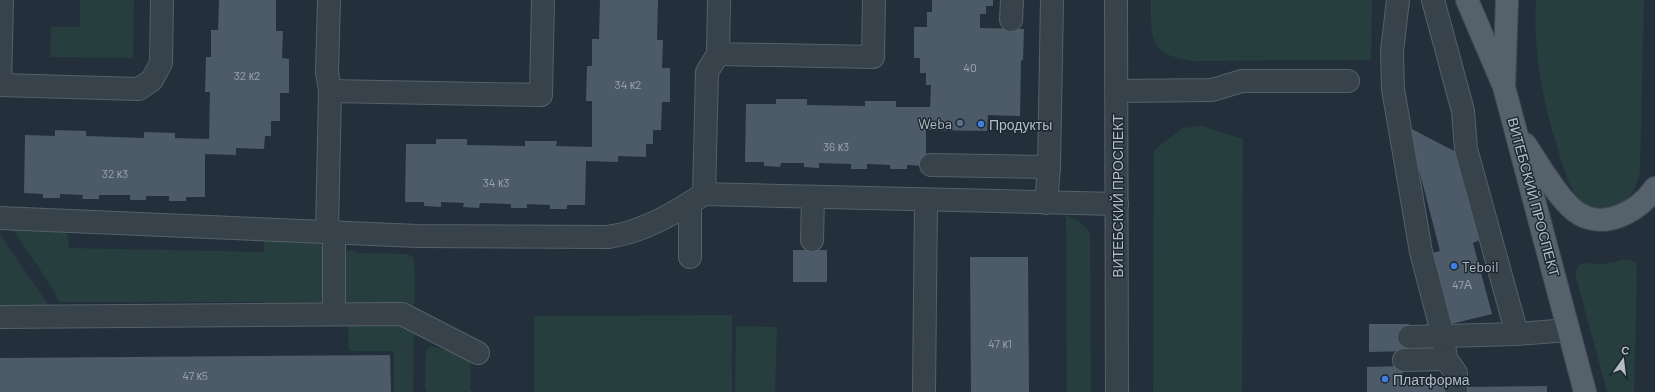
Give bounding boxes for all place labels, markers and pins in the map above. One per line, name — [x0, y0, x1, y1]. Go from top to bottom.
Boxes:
place label: Weba — [918, 115, 952, 132]
place label: Продукты — [989, 116, 1052, 133]
marker: Weba — [955, 118, 965, 128]
marker: Продукты — [976, 119, 986, 129]
place label: Teboil — [1462, 258, 1498, 275]
marker: Teboil — [1449, 261, 1459, 271]
place label: Платформа — [1393, 371, 1470, 388]
marker: Платформа — [1380, 374, 1390, 384]

